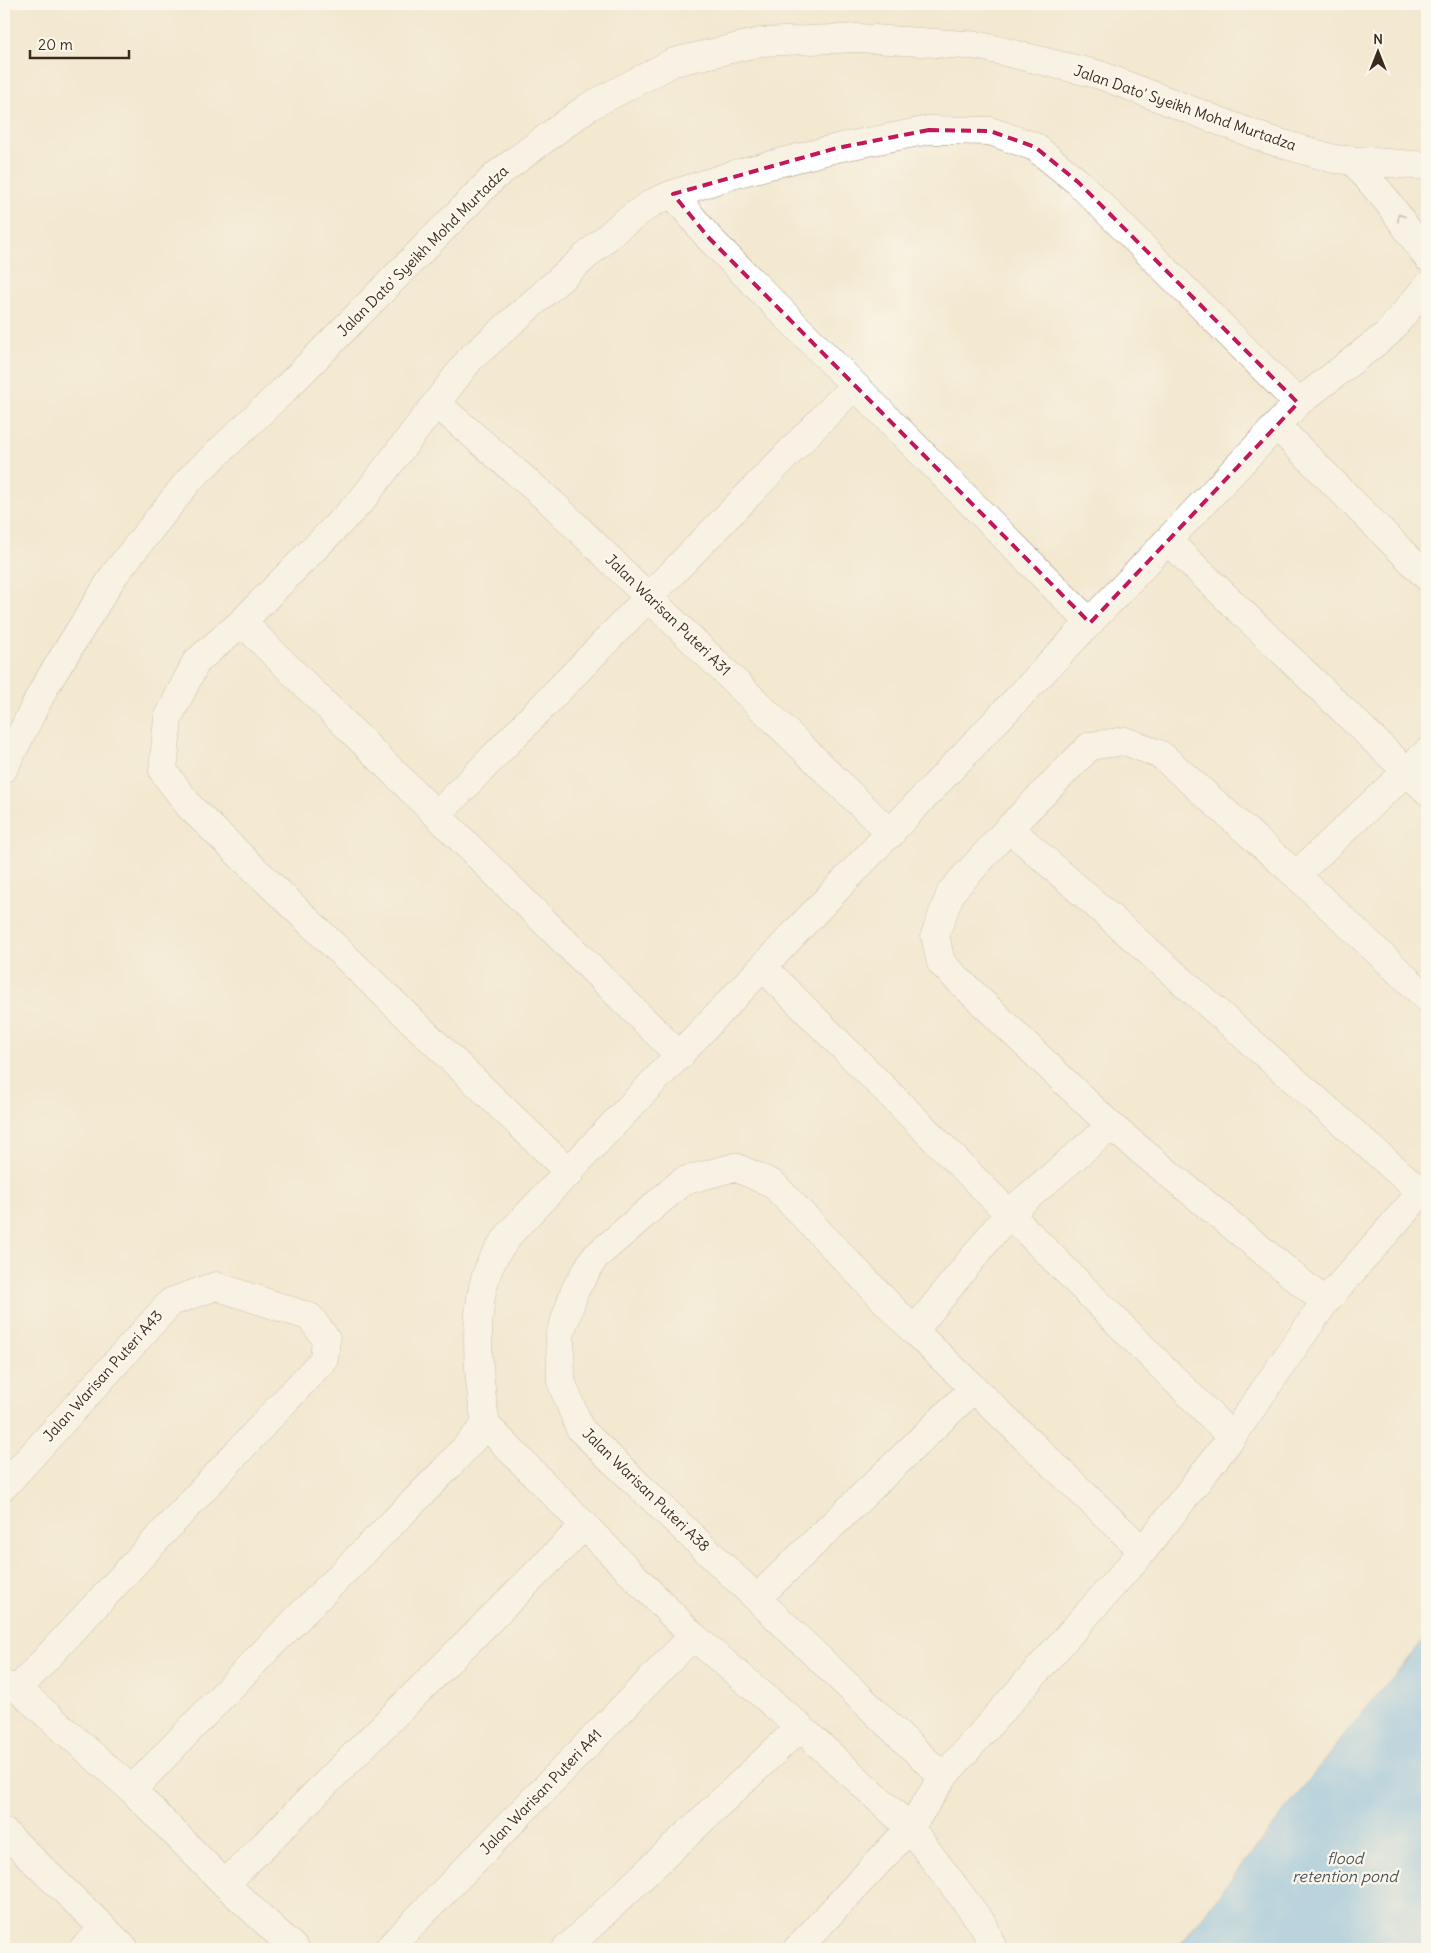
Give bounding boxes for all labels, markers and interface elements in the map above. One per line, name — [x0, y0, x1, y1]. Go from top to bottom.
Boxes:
scale bar — [30, 28, 129, 60]
north arrow — [1354, 28, 1404, 78]
text: N — [1373, 30, 1383, 48]
text: 20 m — [38, 35, 73, 54]
street label: Jalan Dato' Syeikh Mohd Murtadza — [1071, 60, 1299, 155]
street label: Jalan Dato' Syeikh Mohd Murtadza — [333, 161, 512, 340]
one-way arrow — [1397, 214, 1405, 223]
street label: Jalan Warisan Puteri A31 — [602, 550, 735, 679]
street label: Jalan Warisan Puteri A43 — [39, 1306, 166, 1445]
street label: Jalan Warisan Puteri A38 — [579, 1424, 714, 1555]
street label: Jalan Warisan Puteri A41 — [476, 1725, 606, 1858]
water label: flood retention pond — [1292, 1848, 1400, 1886]

